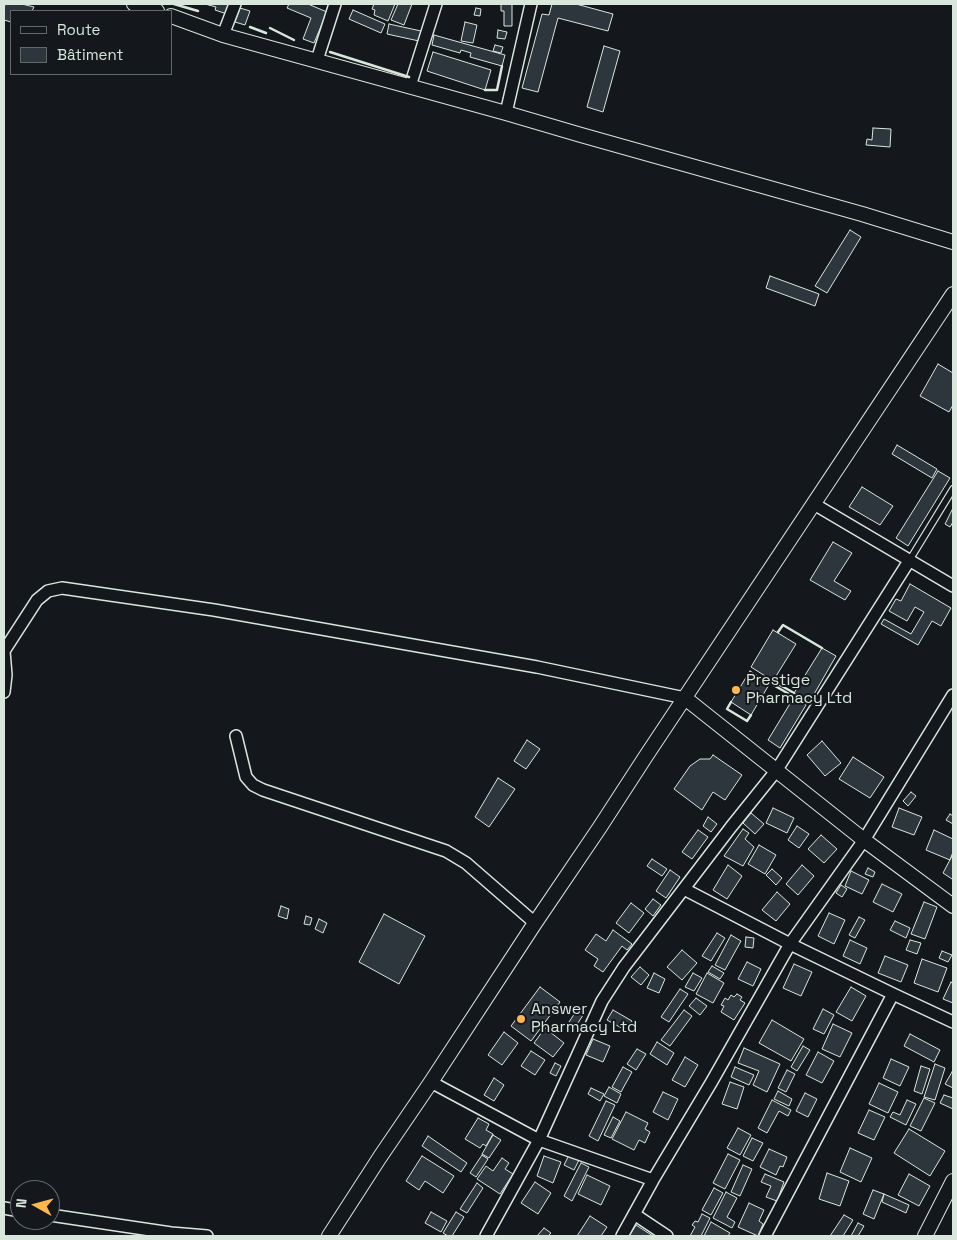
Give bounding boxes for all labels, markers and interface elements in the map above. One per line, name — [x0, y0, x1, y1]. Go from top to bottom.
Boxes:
legend — [10, 10, 172, 75]
text: Route — [57, 20, 100, 39]
text: Bâtiment — [57, 45, 123, 64]
place label: Prestige Pharmacy Ltd — [746, 671, 852, 709]
marker: Prestige Pharmacy Ltd — [730, 684, 742, 696]
place label: Answer Pharmacy Ltd — [531, 1000, 637, 1038]
marker: Answer Pharmacy Ltd — [515, 1013, 527, 1025]
north arrow — [10, 1180, 60, 1230]
text: N — [12, 1198, 31, 1209]

